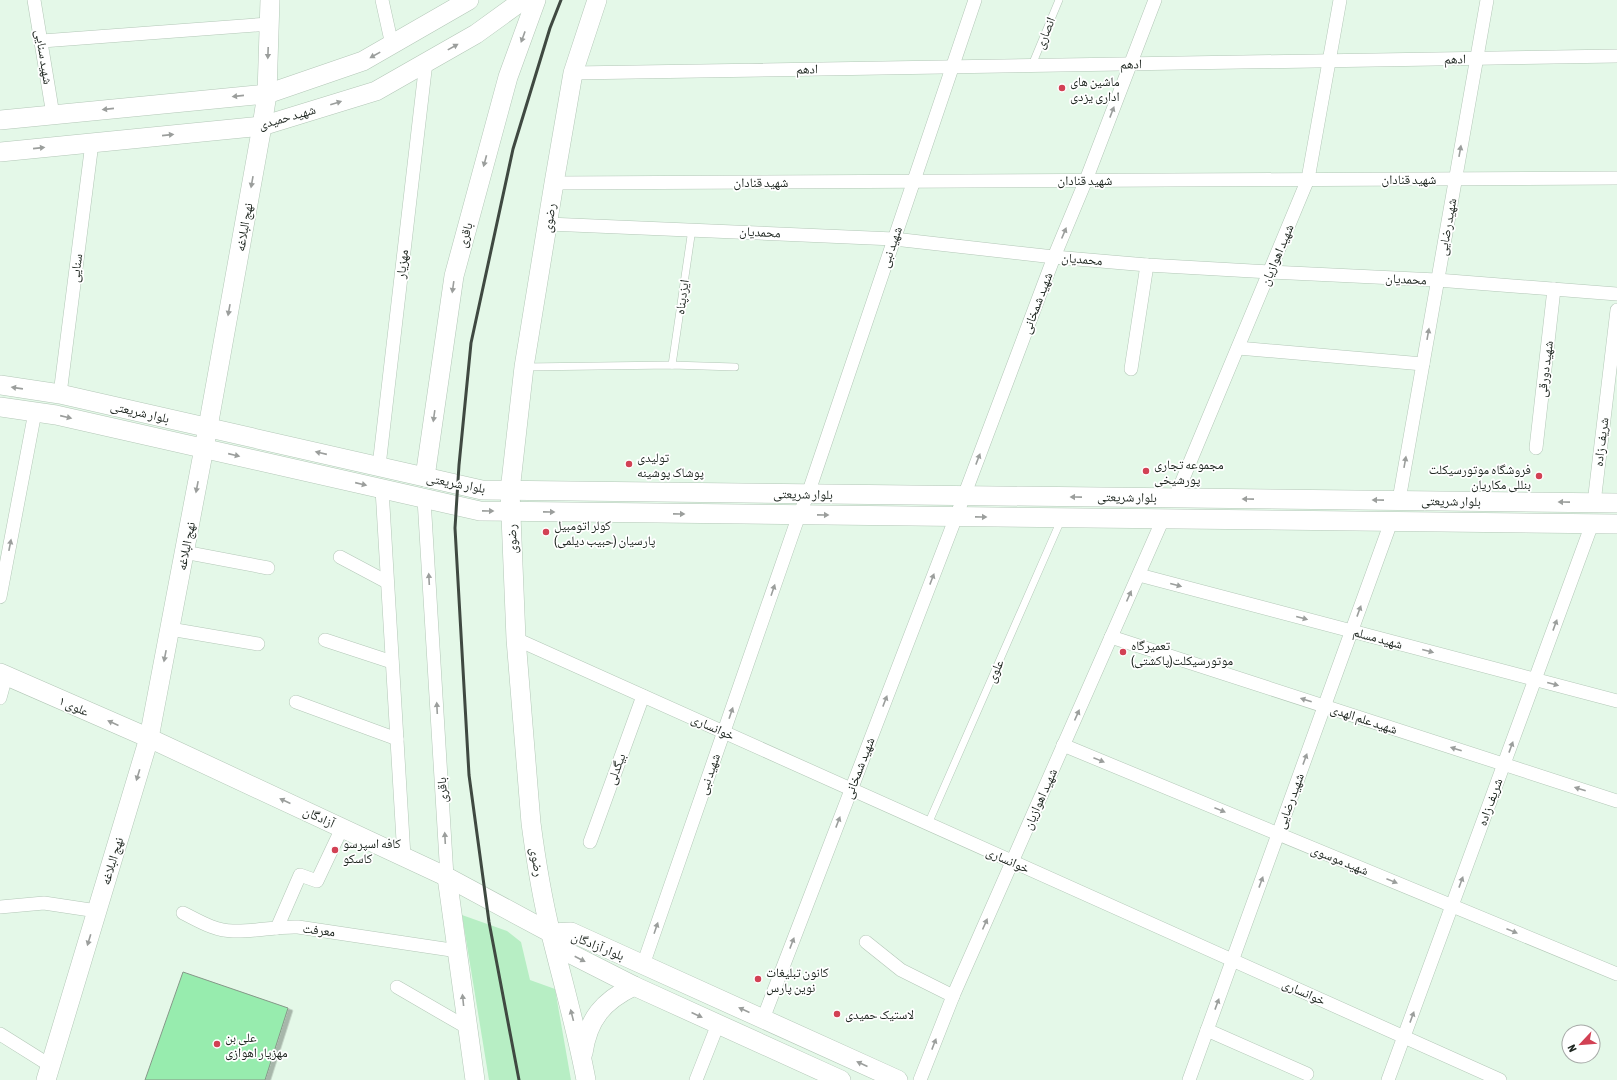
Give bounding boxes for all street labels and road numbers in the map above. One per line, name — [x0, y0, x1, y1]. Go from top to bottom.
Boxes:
street label: انصاری — [1032, 15, 1059, 52]
street label: شهید سنایی — [31, 29, 56, 86]
street label: ادهم — [1444, 51, 1466, 68]
street label: ادهم — [1120, 56, 1142, 73]
street label: ادهم — [796, 61, 818, 78]
street label: شهید حمیدی — [257, 102, 318, 133]
street label: شهید قنادان — [1382, 172, 1436, 188]
street label: شهید قنادان — [1058, 173, 1112, 189]
street label: شهید قنادان — [734, 175, 788, 191]
street label: شهید رضایی — [1435, 197, 1460, 257]
street label: نهج البلاغه — [232, 202, 258, 253]
street label: رضوی — [540, 202, 559, 234]
street label: باقری — [454, 221, 477, 250]
street label: شهید اهوازیان — [1257, 222, 1298, 288]
street label: محمدیان — [739, 223, 781, 242]
street label: شهید نبی — [877, 224, 906, 270]
street label: مهزیار — [393, 249, 412, 280]
street label: محمدیان — [1061, 250, 1103, 269]
street label: سنایی — [67, 253, 86, 283]
street label: شهید شمخانی — [1018, 270, 1056, 336]
street label: محمدیان — [1385, 270, 1427, 289]
street label: ایزدپناه — [672, 279, 693, 316]
street label: شهید دورقی — [1534, 340, 1557, 398]
street label: بلوار شریعتی — [109, 398, 171, 427]
street label: شریف زاده — [1591, 417, 1612, 468]
street label: بلوار شریعتی — [425, 470, 487, 497]
street label: بلوار شریعتی — [773, 486, 833, 503]
street label: بلوار شریعتی — [1097, 489, 1157, 506]
street label: بلوار شریعتی — [1421, 493, 1481, 510]
street label: نهج البلاغه — [174, 521, 200, 572]
street label: رضوی — [504, 524, 521, 554]
street label: شهید مسلم — [1351, 624, 1404, 653]
street label: علوی — [983, 657, 1008, 685]
street label: علوی ۱ — [56, 693, 92, 720]
street label: شهید علم الهدی — [1328, 701, 1399, 738]
street label: خوانساری — [689, 711, 737, 744]
street label: شهید شمخانی — [840, 735, 878, 801]
street label: بیگدلی — [603, 751, 629, 787]
street label: شهید نبی — [695, 751, 724, 797]
street label: شهید اهوازیان — [1020, 766, 1061, 832]
street label: شهید رضایی — [1273, 771, 1308, 831]
street label: شریف زاده — [1474, 776, 1506, 828]
street label: باقری — [434, 777, 451, 803]
street label: آزادگان — [301, 803, 338, 832]
street label: نهج البلاغه — [98, 835, 128, 887]
street label: شهید موسوی — [1309, 842, 1371, 879]
street label: خوانساری — [984, 844, 1032, 877]
street label: رضوی — [526, 846, 547, 878]
street label: معرفت — [302, 921, 336, 940]
street label: بلوار آزادگان — [569, 929, 627, 964]
street label: خوانساری — [1280, 976, 1328, 1009]

